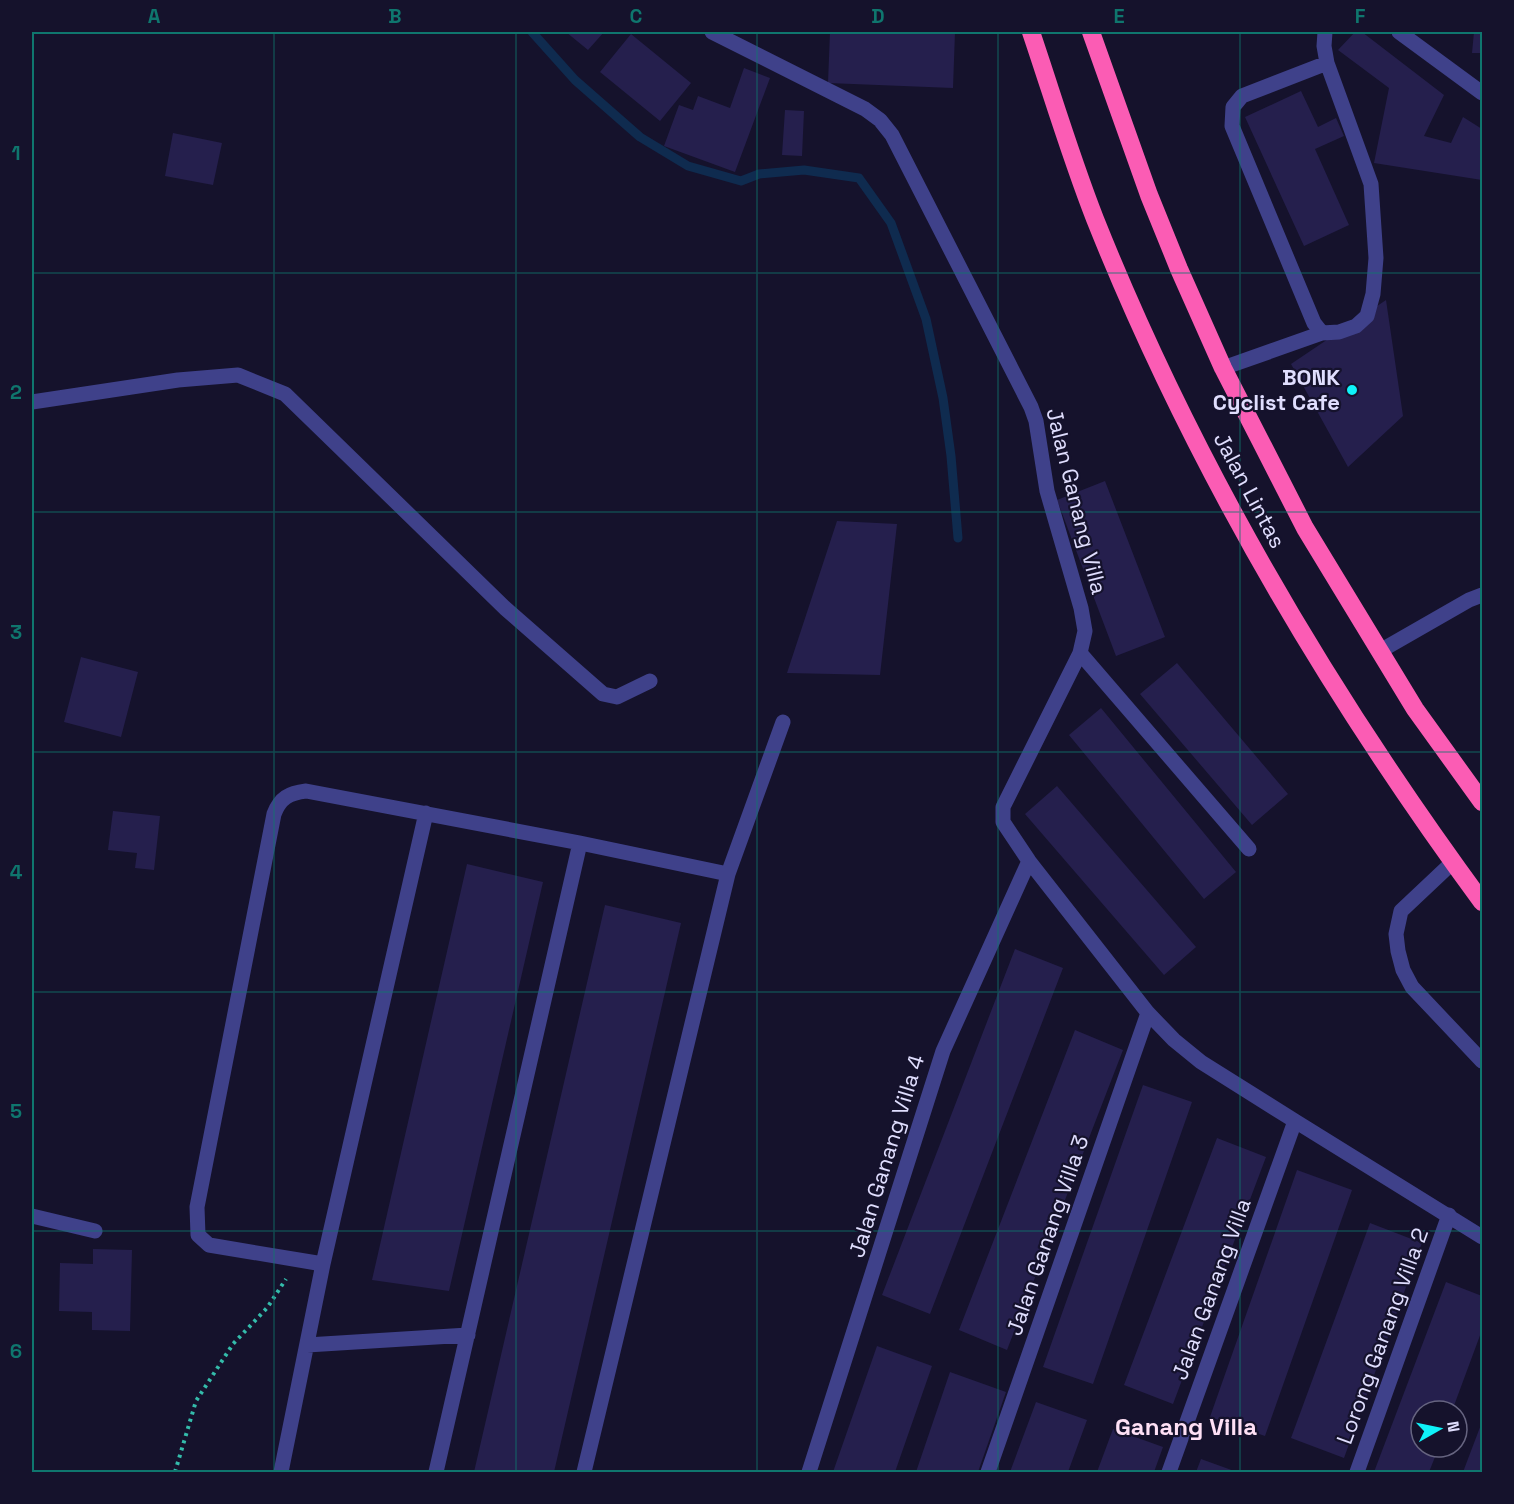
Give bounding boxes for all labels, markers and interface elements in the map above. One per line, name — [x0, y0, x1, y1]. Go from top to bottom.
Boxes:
text: A — [148, 3, 161, 29]
text: B — [388, 3, 402, 29]
text: C — [630, 3, 643, 29]
text: D — [871, 3, 885, 29]
text: E — [1113, 3, 1125, 29]
text: F — [1355, 3, 1366, 29]
text: 1 — [11, 140, 21, 166]
place label: BONK Cyclist Cafe — [1213, 363, 1340, 416]
text: 2 — [10, 379, 22, 405]
marker: BONK Cyclist Cafe — [1345, 383, 1359, 397]
street label: Jalan Ganang Villa — [1040, 405, 1114, 597]
street label: Jalan Lintas — [1208, 427, 1292, 553]
text: 3 — [10, 619, 22, 645]
text: 4 — [10, 859, 23, 885]
street label: Jalan Ganang Villa 4 — [842, 1051, 930, 1261]
text: 5 — [10, 1098, 22, 1124]
street label: Jalan Ganang Villa 3 — [1000, 1131, 1094, 1339]
street label: Jalan Ganang Villa — [1165, 1194, 1257, 1384]
street label: Lorong Ganang Villa 2 — [1330, 1224, 1434, 1448]
text: 6 — [10, 1338, 22, 1364]
north arrow — [1409, 1399, 1469, 1459]
district label: Ganang Villa — [1115, 1411, 1257, 1442]
text: N — [1442, 1420, 1465, 1434]

